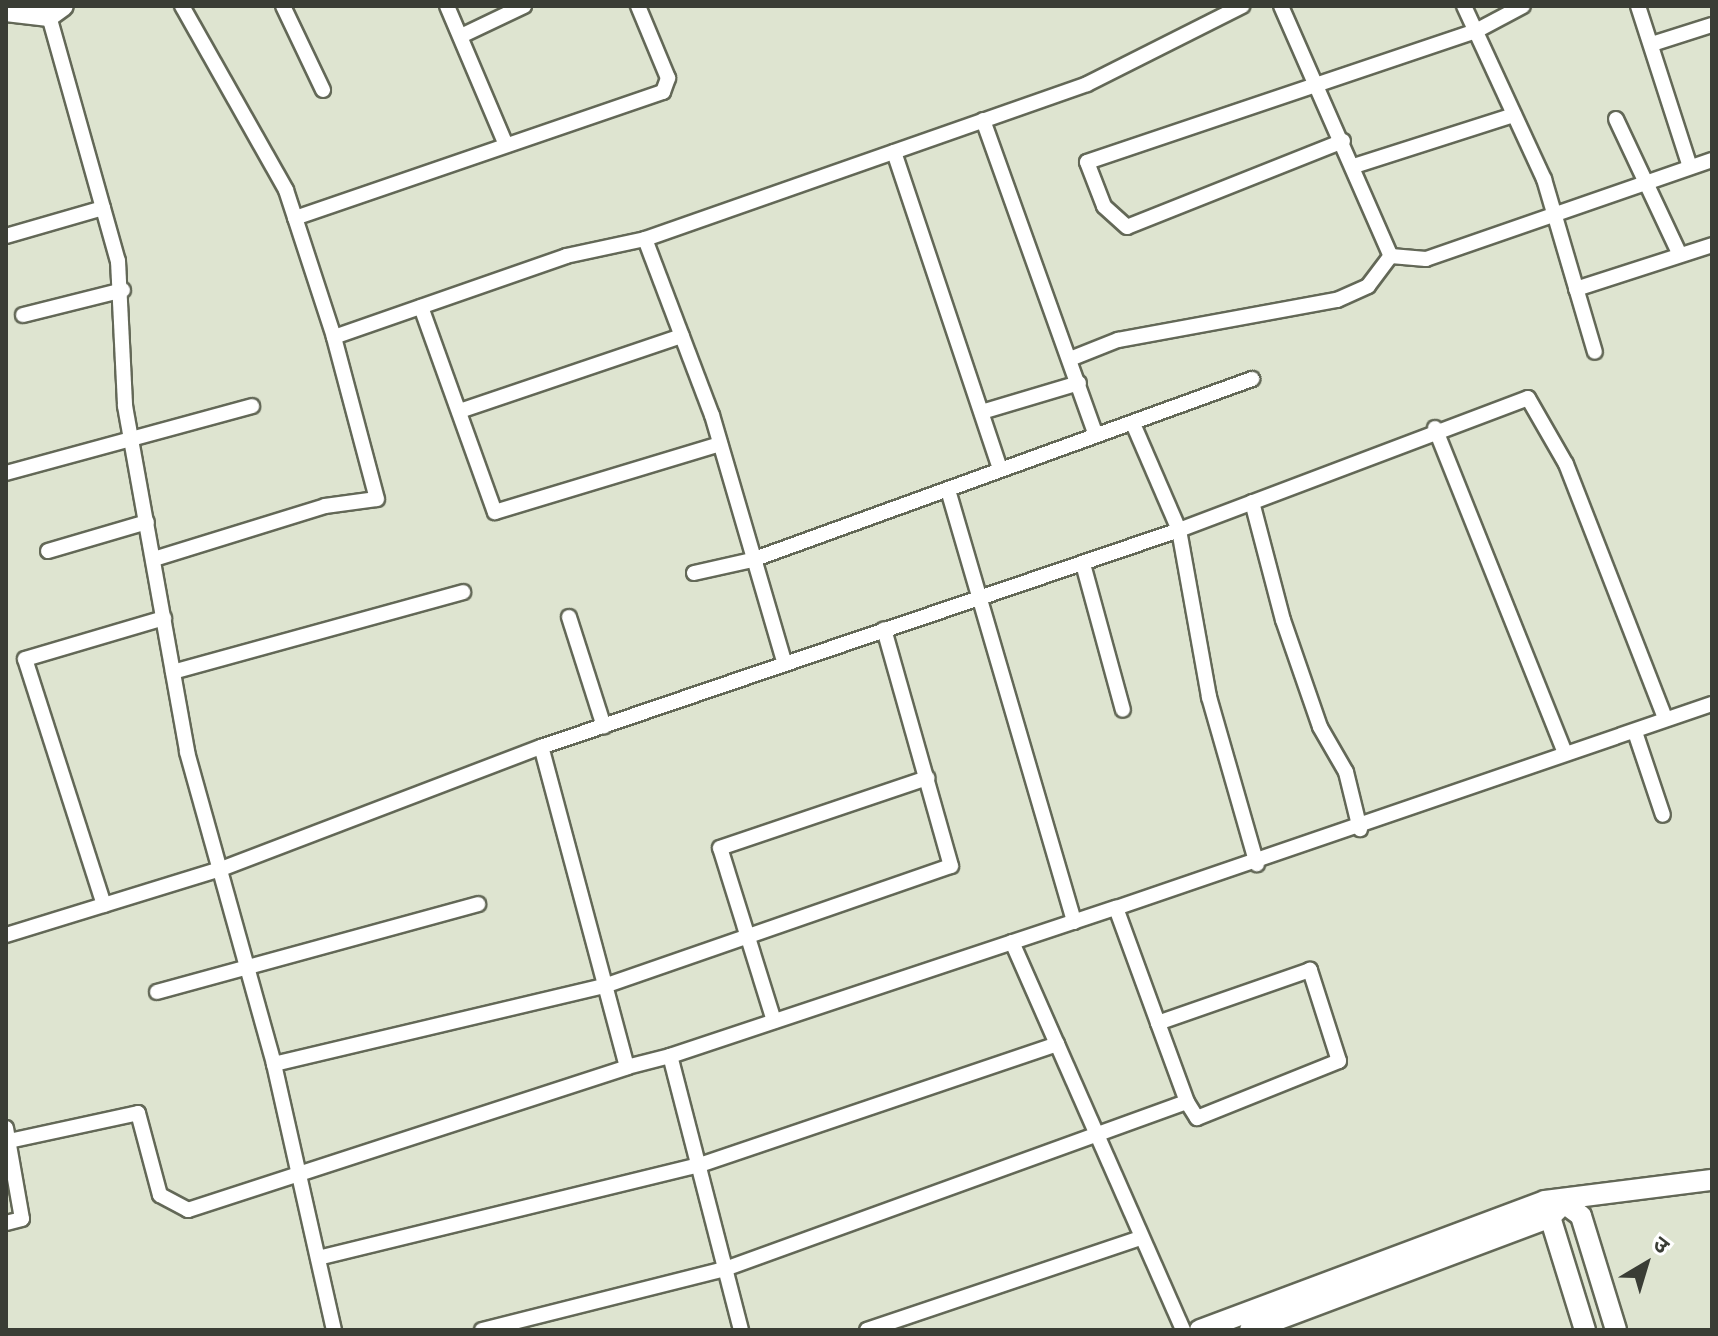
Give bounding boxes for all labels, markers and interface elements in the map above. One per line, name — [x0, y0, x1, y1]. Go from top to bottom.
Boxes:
north arrow — [1606, 1224, 1686, 1304]
text: उ — [1648, 1230, 1674, 1259]

